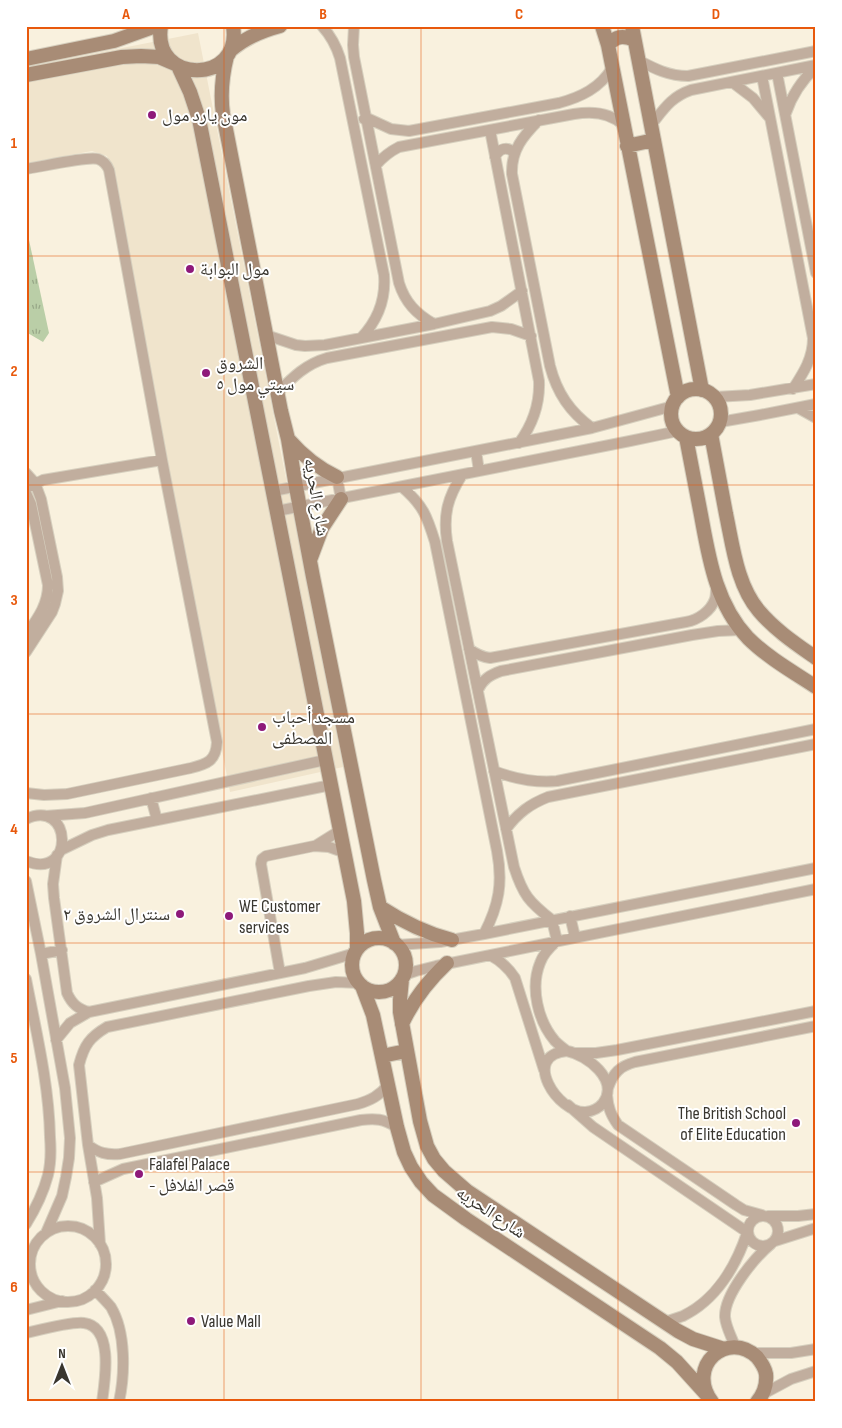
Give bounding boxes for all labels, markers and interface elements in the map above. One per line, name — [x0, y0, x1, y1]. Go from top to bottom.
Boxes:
text: A — [121, 5, 130, 24]
text: B — [319, 5, 327, 24]
text: C — [515, 5, 523, 24]
text: D — [712, 5, 720, 24]
place label: مون يارد مول — [162, 105, 247, 126]
marker: مون يارد مول — [146, 109, 158, 121]
text: 1 — [11, 134, 18, 153]
place label: مول البوابة — [200, 259, 269, 280]
marker: مول البوابة — [184, 263, 196, 275]
place label: الشروق سيتي مول ٥ — [216, 353, 294, 399]
text: 2 — [10, 362, 18, 381]
marker: الشروق سيتي مول ٥ — [200, 367, 212, 379]
street label: شارع الحريه — [299, 456, 334, 538]
text: 3 — [10, 591, 18, 610]
place label: مسجد أحباب المصطفى — [272, 706, 355, 749]
marker: مسجد أحباب المصطفى — [256, 721, 268, 733]
text: 4 — [10, 820, 18, 839]
place label: WE Customer services — [239, 896, 320, 938]
place label: سنترال الشروق ٢ — [63, 904, 170, 925]
marker: سنترال الشروق ٢ — [174, 908, 186, 920]
marker: WE Customer services — [223, 910, 235, 922]
text: 5 — [10, 1049, 18, 1068]
place label: The British School of Elite Education — [678, 1103, 786, 1145]
marker: The British School of Elite Education — [790, 1117, 802, 1129]
place label: Falafel Palace - قصر الفلافل — [149, 1154, 234, 1196]
marker: Falafel Palace - قصر الفلافل — [133, 1168, 145, 1180]
street label: شارع الحريه — [452, 1182, 529, 1243]
text: 6 — [10, 1278, 18, 1297]
place label: Value Mall — [201, 1311, 261, 1332]
marker: Value Mall — [185, 1315, 197, 1327]
north arrow — [38, 1340, 88, 1390]
text: N — [58, 1345, 66, 1362]

